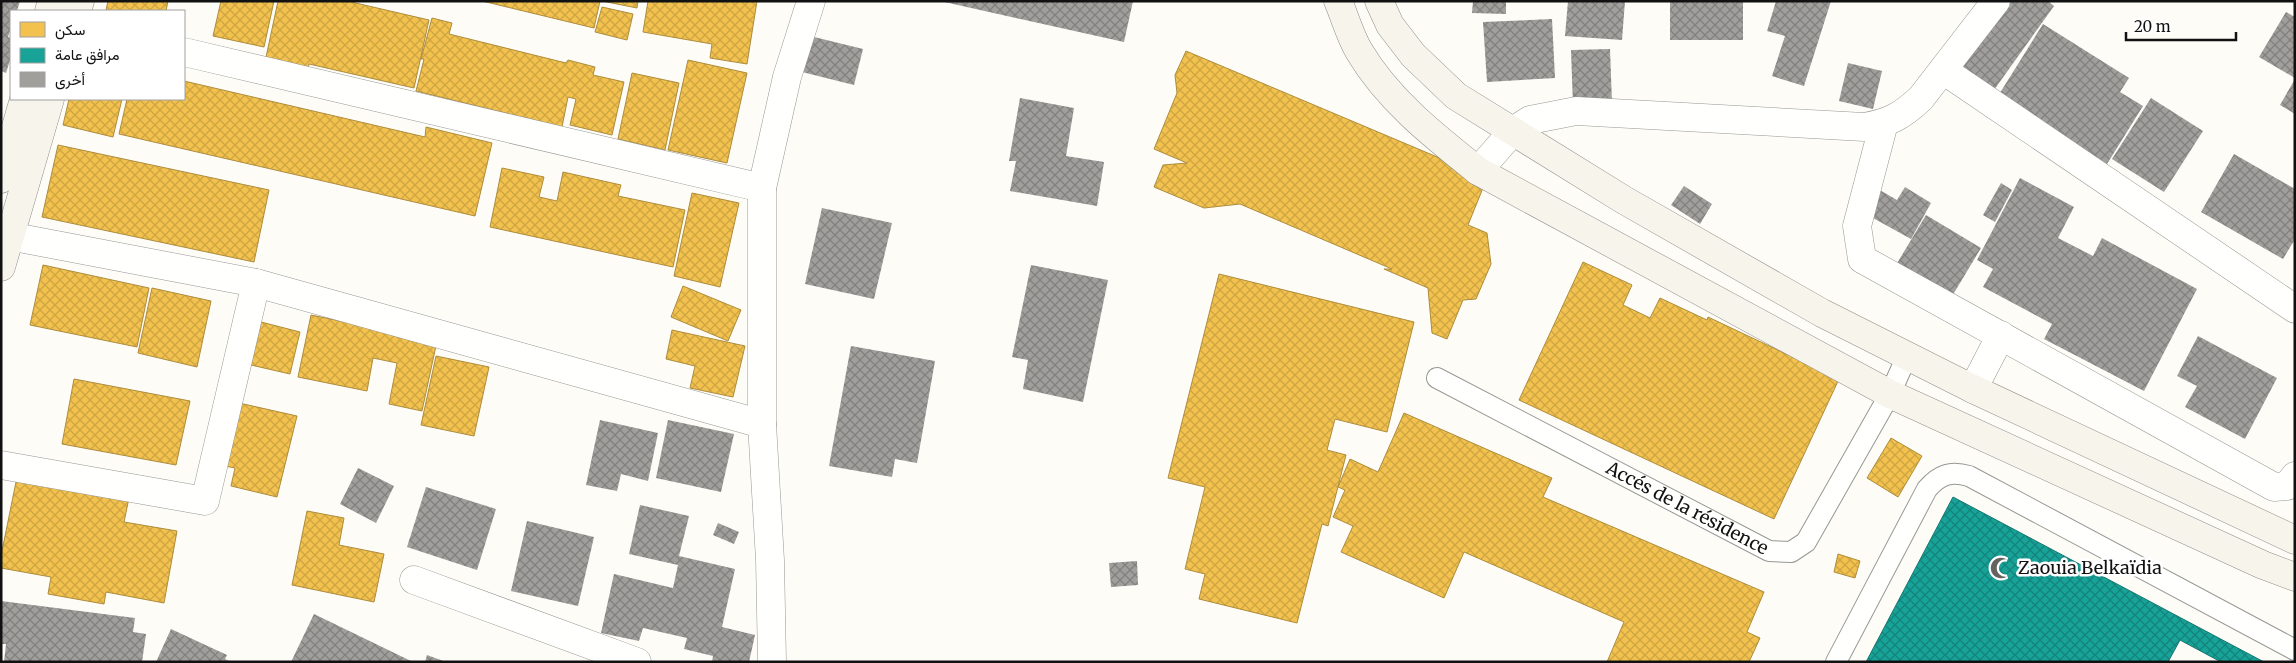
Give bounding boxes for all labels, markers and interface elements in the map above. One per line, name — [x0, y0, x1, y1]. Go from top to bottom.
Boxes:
legend — [10, 10, 185, 100]
scale bar — [2126, 10, 2236, 42]
text: 20 m — [2134, 17, 2171, 36]
text: سكن — [55, 20, 85, 40]
text: مرافق عامة — [55, 45, 120, 65]
text: أخرى — [55, 70, 85, 90]
street label: Accés de la résidence — [1601, 456, 1772, 560]
mosque icon: Zaouia Belkaïdia — [1988, 555, 2014, 581]
place label: Zaouia Belkaïdia — [2018, 556, 2162, 579]

